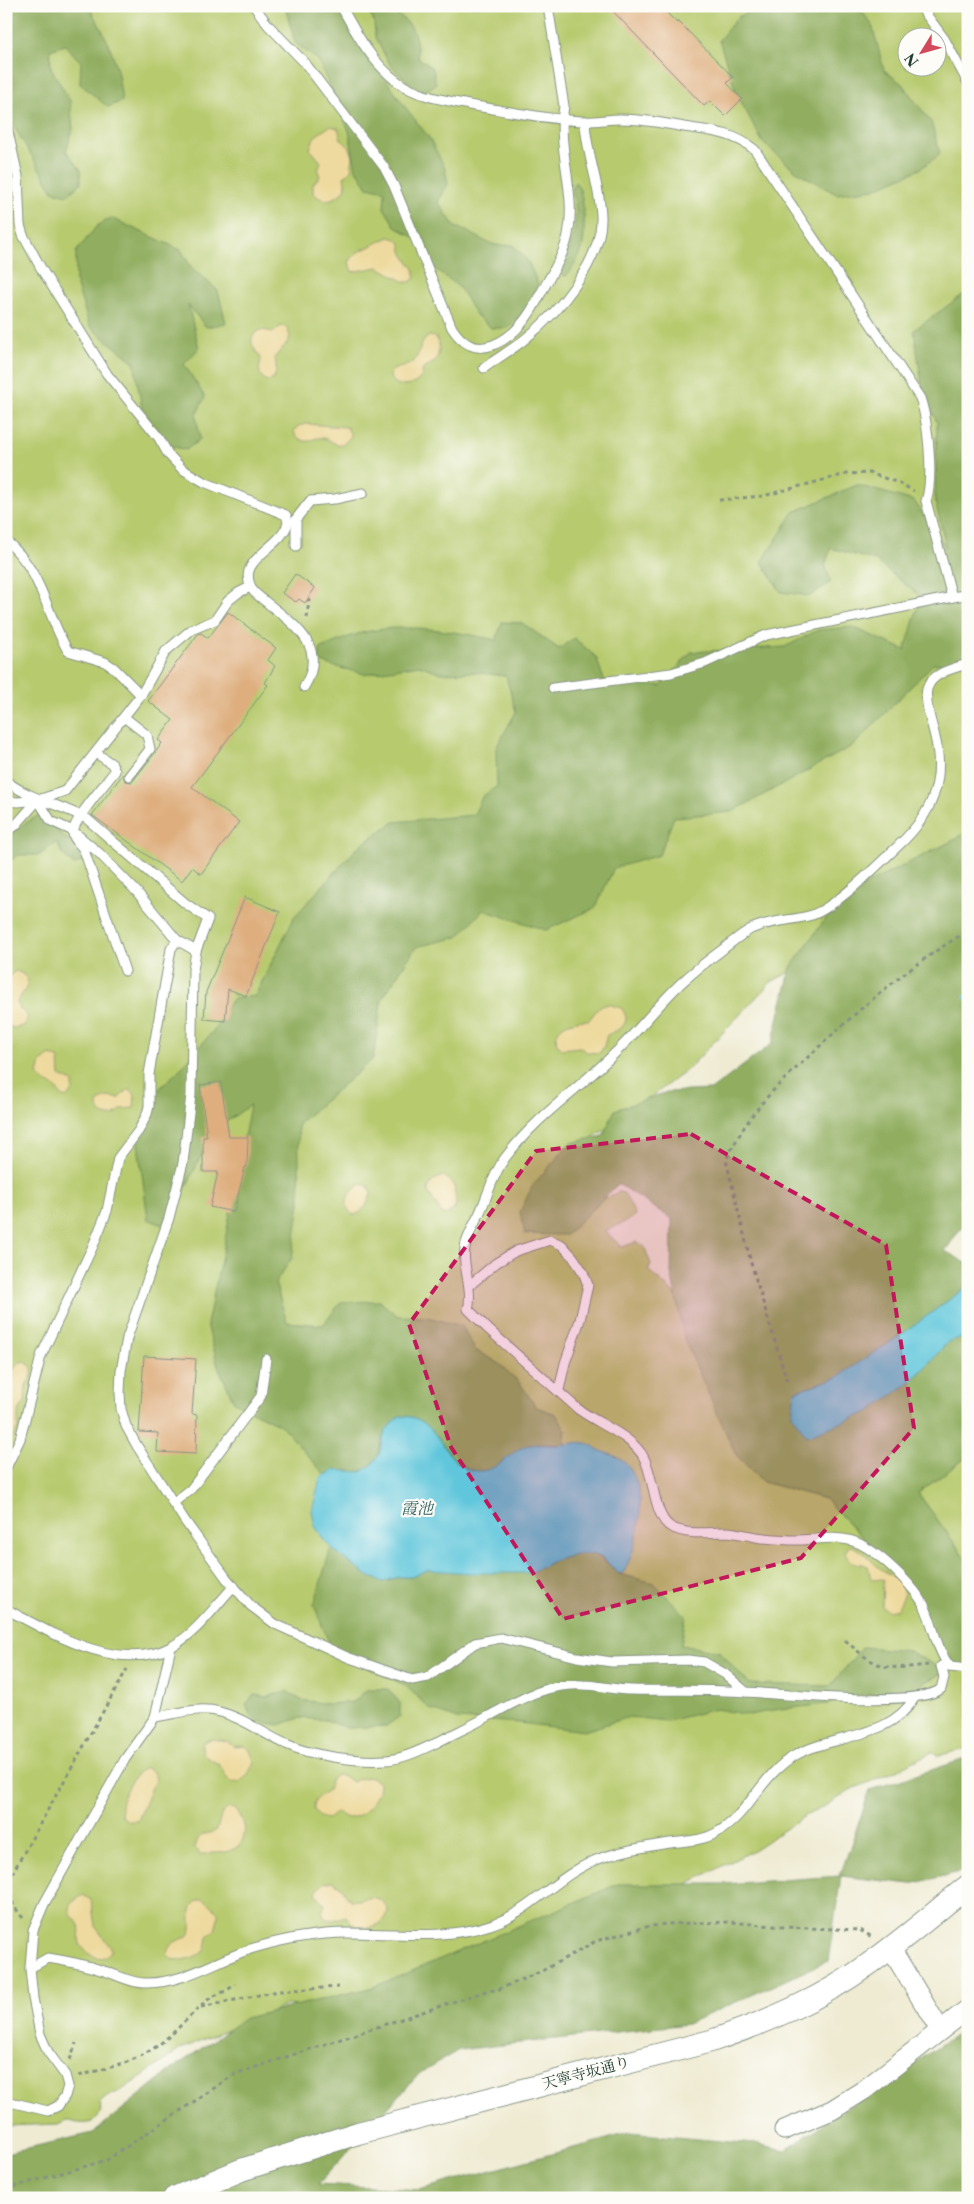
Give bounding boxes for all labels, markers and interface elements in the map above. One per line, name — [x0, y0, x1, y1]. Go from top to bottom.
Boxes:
north arrow — [896, 28, 946, 78]
text: N — [901, 50, 922, 70]
water label: 霞池 — [401, 1498, 435, 1518]
street label: 天寧寺坂通り — [540, 2052, 632, 2093]

